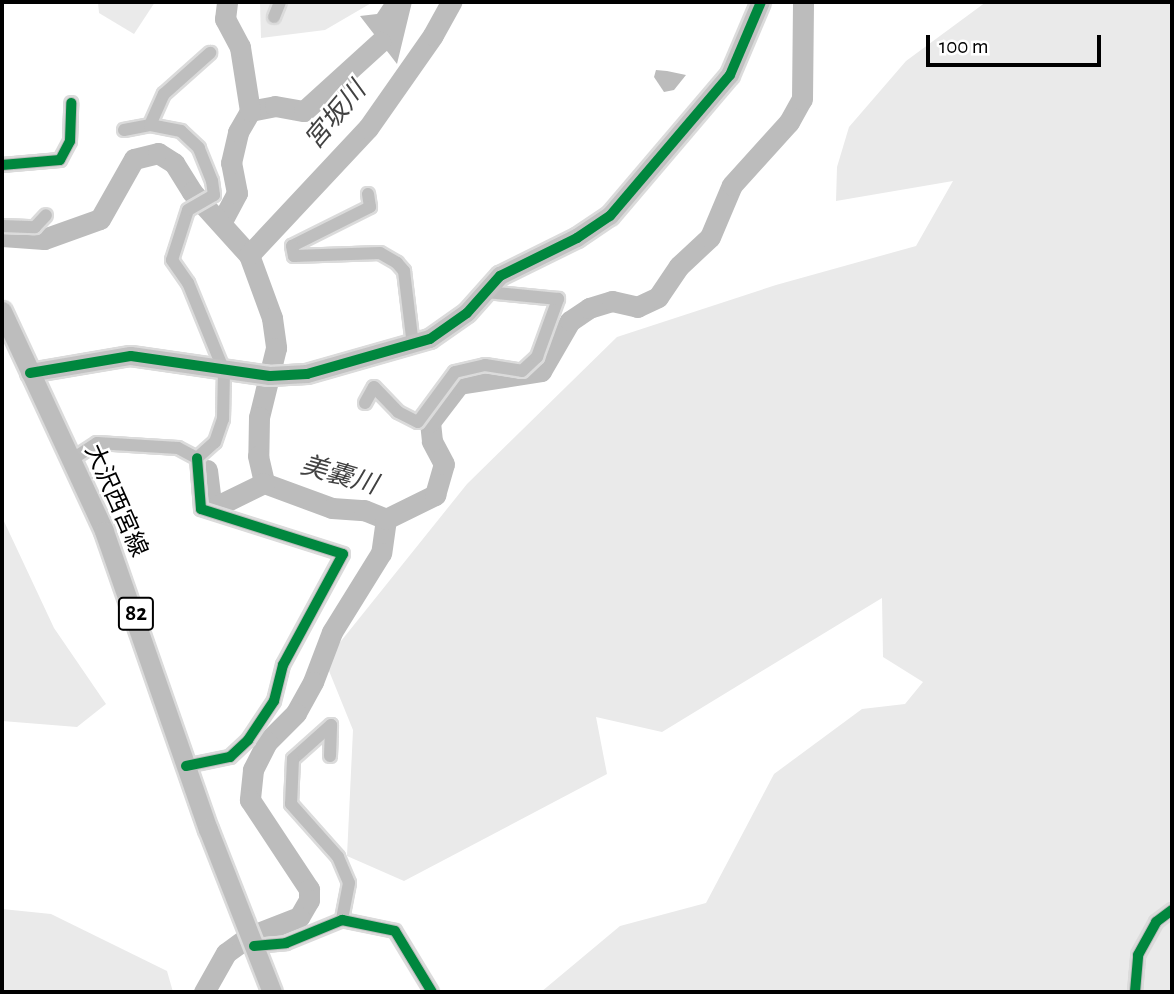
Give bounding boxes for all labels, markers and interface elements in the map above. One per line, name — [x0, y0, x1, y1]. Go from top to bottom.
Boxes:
scale bar — [929, 21, 1104, 65]
text: 100 m — [939, 36, 989, 57]
water label: 宮坂川 — [299, 76, 373, 156]
street label: 大沢西宮線 — [77, 440, 153, 562]
water label: 美嚢川 — [297, 450, 381, 502]
road number: 82 — [117, 594, 155, 634]

